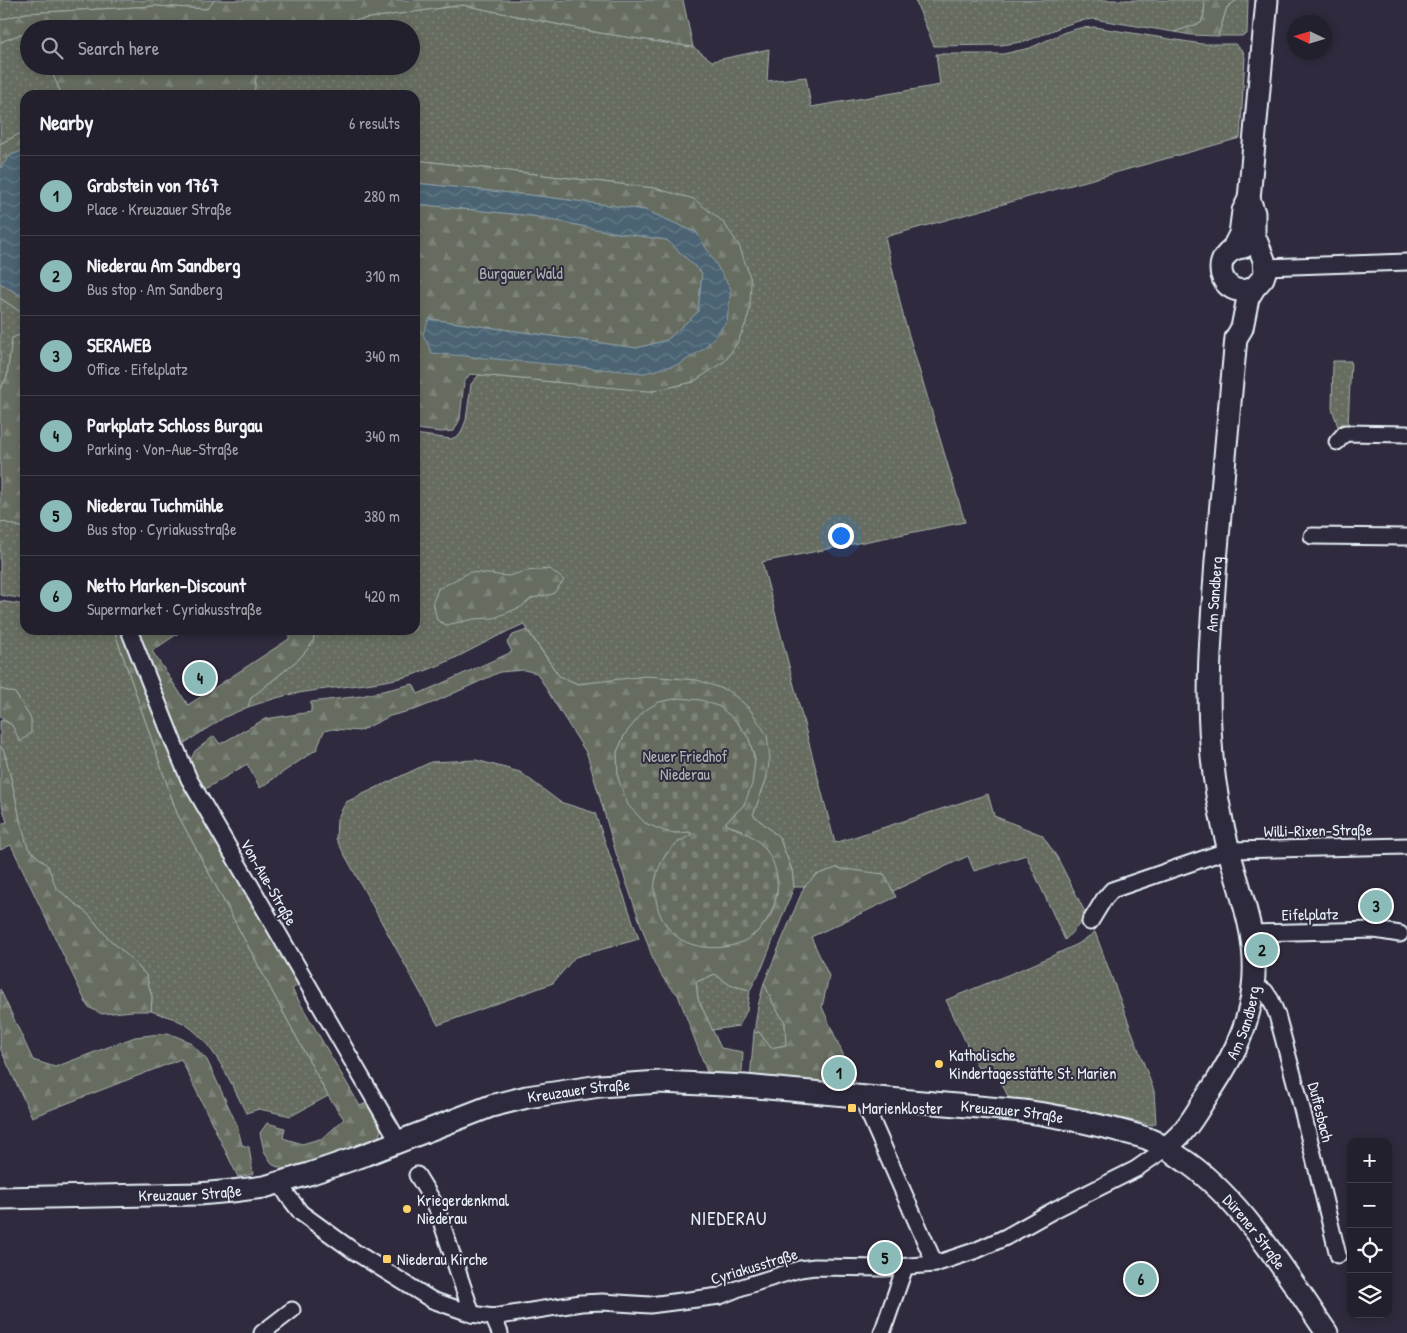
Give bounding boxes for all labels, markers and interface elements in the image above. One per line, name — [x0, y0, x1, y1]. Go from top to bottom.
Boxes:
north arrow — [1287, 15, 1332, 60]
search box — [20, 20, 420, 75]
icon: search — [38, 34, 66, 62]
text: Search here — [78, 35, 159, 61]
text: Nearby — [40, 108, 93, 137]
text: 6 results — [349, 112, 400, 134]
text: Grabstein von 1767 — [87, 172, 219, 198]
text: 1 — [53, 185, 59, 207]
text: 280 m — [364, 185, 400, 207]
text: Place · Kreuzauer Straße — [87, 198, 232, 220]
text: Niederau Am Sandberg — [87, 252, 241, 278]
park label: Burgauer Wald — [479, 262, 563, 284]
text: 2 — [52, 265, 60, 287]
text: 310 m — [365, 265, 400, 287]
text: Bus stop · Am Sandberg — [87, 278, 223, 300]
text: SERAWEB — [87, 332, 152, 358]
text: 3 — [52, 345, 60, 367]
text: 340 m — [365, 345, 400, 367]
text: Office · Eifelplatz — [87, 358, 188, 380]
text: Parkplatz Schloss Burgau — [87, 412, 262, 438]
text: 4 — [53, 425, 59, 447]
text: 340 m — [365, 425, 400, 447]
text: Parking · Von-Aue-Straße — [87, 438, 239, 460]
text: Niederau Tuchmühle — [87, 492, 224, 518]
text: 5 — [53, 505, 59, 527]
text: 380 m — [364, 505, 400, 527]
text: Bus stop · Cyriakusstraße — [87, 518, 237, 540]
your location — [828, 523, 854, 549]
street label: Am Sandberg — [1200, 555, 1227, 633]
text: Netto Marken-Discount — [87, 572, 246, 598]
text: 6 — [53, 585, 59, 607]
text: 420 m — [365, 585, 400, 607]
text: Supermarket · Cyriakusstraße — [87, 598, 262, 620]
pin: 4 — [184, 659, 216, 697]
park label: Neuer Friedhof Niederau — [643, 745, 728, 785]
street label: Willi-Rixen-Straße — [1264, 818, 1373, 842]
street label: Von-Aue-Straße — [235, 835, 303, 930]
pin: 3 — [1360, 887, 1392, 925]
street label: Eifelplatz — [1281, 903, 1339, 925]
pin: 2 — [1246, 931, 1278, 969]
street label: Am Sandberg — [1221, 985, 1264, 1063]
place label: Katholische Kindertagesstätte St. Marien — [949, 1044, 1116, 1084]
pin: 1 — [823, 1054, 855, 1092]
marker: Katholische Kindertagesstätte St. Marien — [933, 1058, 945, 1070]
street label: Kreuzauer Straße — [526, 1073, 631, 1108]
street label: Duffesbach — [1303, 1080, 1339, 1144]
street label: Kreuzauer Straße — [960, 1094, 1066, 1129]
place label: Marienkloster — [862, 1097, 943, 1119]
marker: Marienkloster — [846, 1102, 858, 1114]
map controls — [1347, 1138, 1392, 1318]
button: + — [1347, 1138, 1392, 1183]
street label: Kreuzauer Straße — [138, 1179, 243, 1206]
button: − — [1347, 1183, 1392, 1228]
place label: Kriegerdenkmal Niederau — [417, 1189, 510, 1229]
street label: Dürener Straße — [1218, 1189, 1292, 1274]
marker: Kriegerdenkmal Niederau — [401, 1203, 413, 1215]
district label: NIEDERAU — [691, 1205, 767, 1231]
button: locate — [1347, 1228, 1392, 1273]
pin: 5 — [869, 1239, 901, 1277]
street label: Cyriakusstraße — [708, 1242, 801, 1290]
place label: Niederau Kirche — [397, 1248, 489, 1270]
marker: Niederau Kirche — [381, 1253, 393, 1265]
pin: 6 — [1125, 1260, 1157, 1298]
button: layers — [1347, 1273, 1392, 1318]

